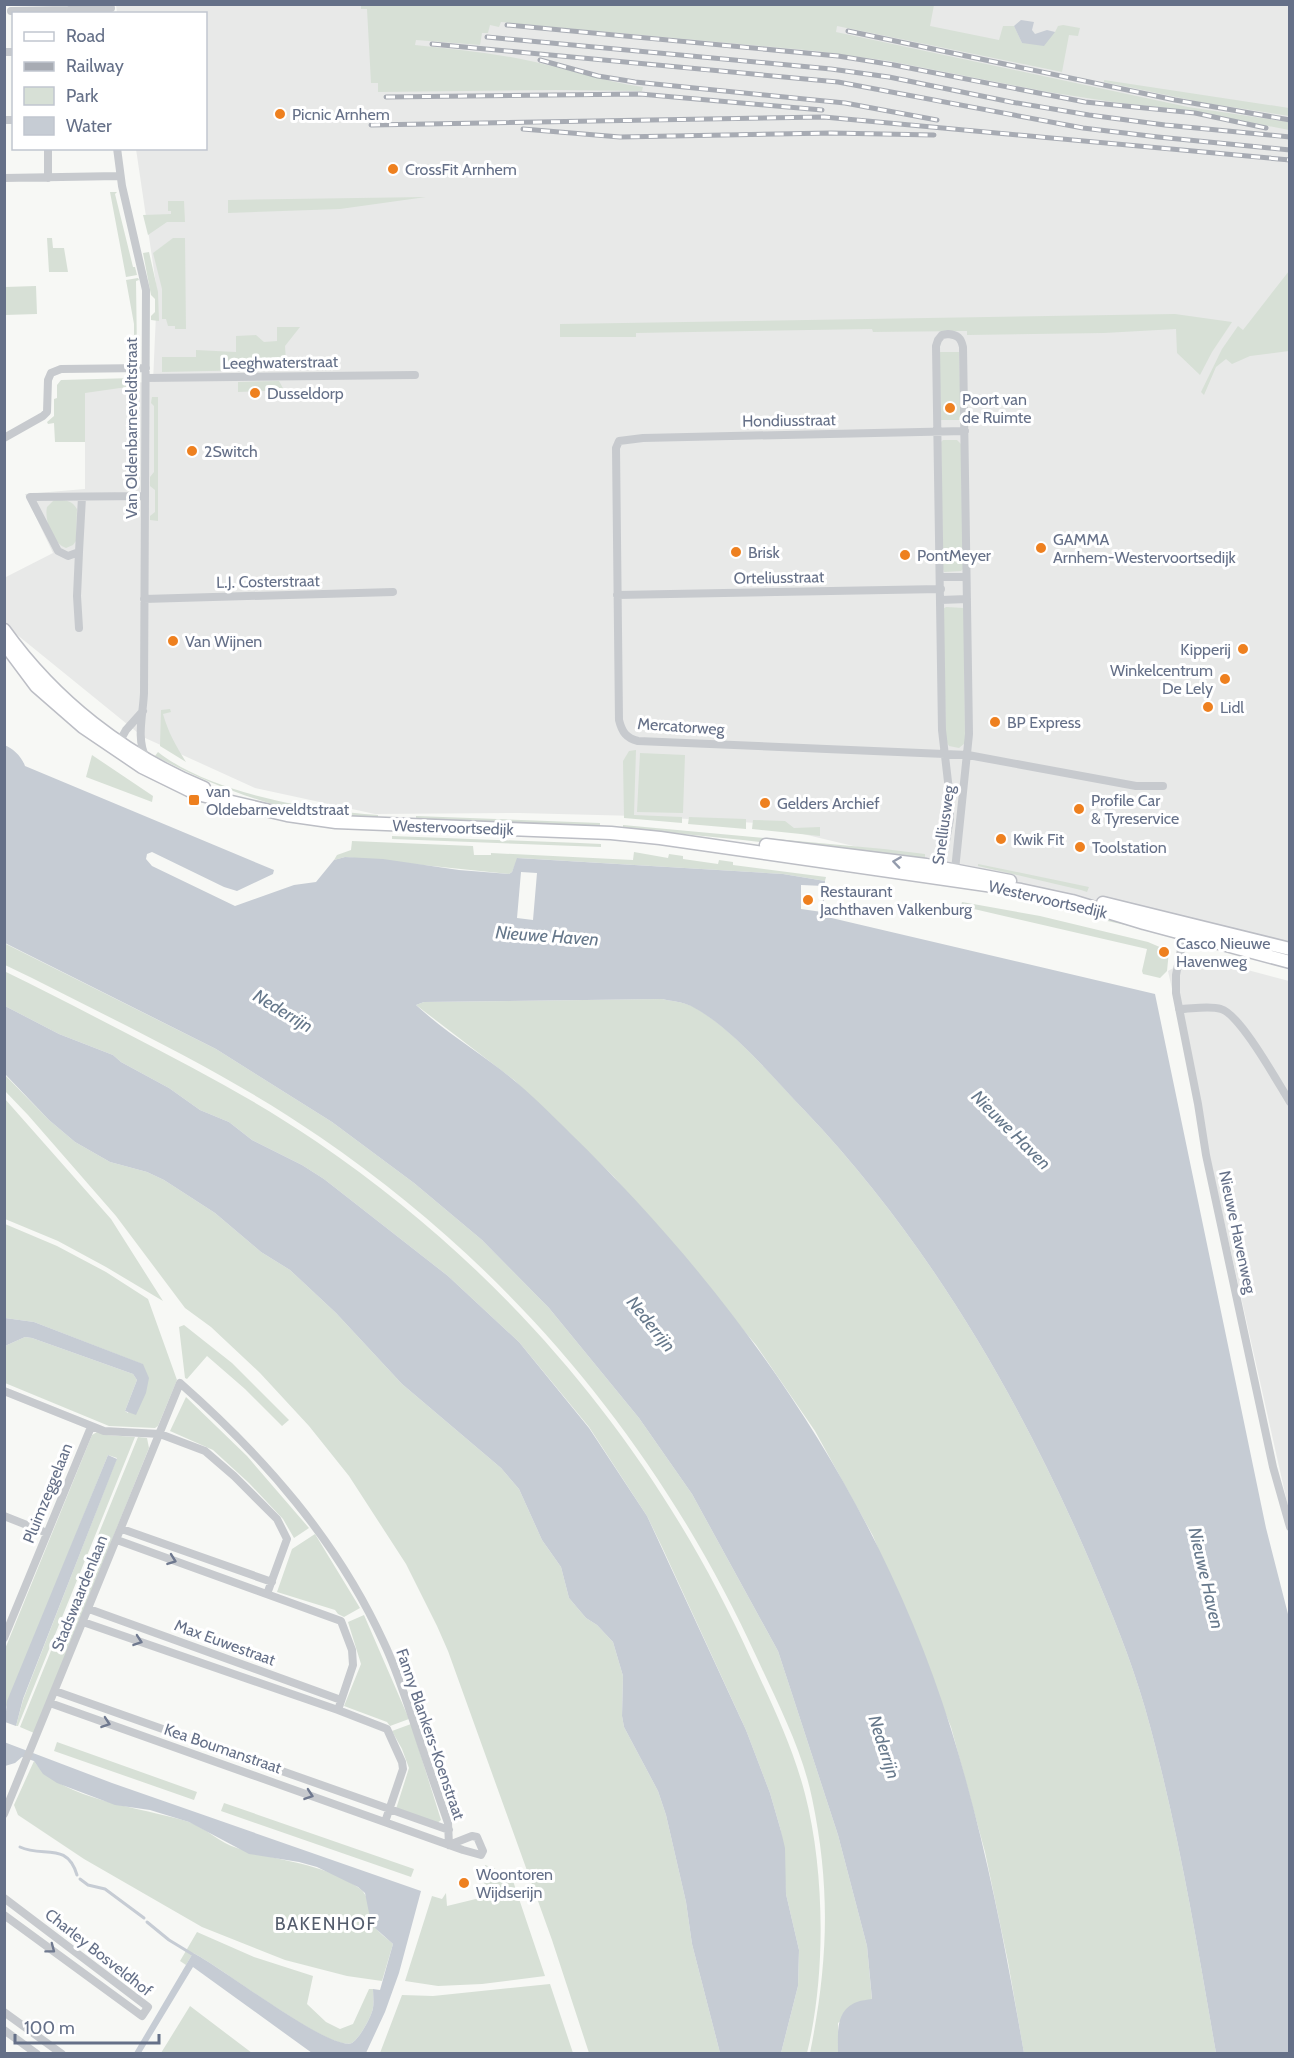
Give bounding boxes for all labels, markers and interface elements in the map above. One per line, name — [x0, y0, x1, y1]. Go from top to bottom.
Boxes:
legend — [12, 12, 207, 150]
text: Road — [66, 25, 105, 47]
text: Railway — [66, 55, 124, 77]
text: Park — [66, 85, 99, 107]
place label: Picnic Arnhem — [292, 105, 390, 124]
marker: Picnic Arnhem — [273, 107, 287, 121]
text: Water — [66, 115, 112, 137]
place label: CrossFit Arnhem — [405, 160, 517, 179]
marker: CrossFit Arnhem — [386, 162, 400, 176]
street label: Van Oldenbarneveldtstraat — [122, 337, 141, 519]
street label: Leeghwaterstraat — [222, 352, 339, 373]
place label: Dusseldorp — [267, 384, 344, 403]
marker: Dusseldorp — [248, 386, 262, 400]
place label: Poort van de Ruimte — [962, 390, 1031, 427]
marker: Poort van de Ruimte — [943, 401, 957, 415]
street label: Hondiusstraat — [742, 410, 837, 431]
place label: 2Switch — [204, 442, 258, 461]
marker: 2Switch — [185, 444, 199, 458]
place label: GAMMA Arnhem-Westervoortsedijk — [1053, 530, 1237, 567]
marker: GAMMA Arnhem-Westervoortsedijk — [1034, 541, 1048, 555]
place label: Brisk — [748, 543, 781, 562]
marker: Brisk — [729, 545, 743, 559]
place label: PontMeyer — [917, 546, 992, 565]
marker: PontMeyer — [898, 548, 912, 562]
street label: Orteliusstraat — [734, 567, 825, 588]
street label: L.J. Costerstraat — [216, 571, 321, 592]
place label: Van Wijnen — [185, 632, 262, 651]
marker: Van Wijnen — [166, 634, 180, 648]
place label: Kipperij — [1180, 640, 1231, 659]
marker: Kipperij — [1236, 642, 1250, 656]
place label: Winkelcentrum De Lely — [1110, 661, 1213, 698]
marker: Winkelcentrum De Lely — [1218, 672, 1232, 686]
place label: Lidl — [1220, 698, 1244, 717]
marker: Lidl — [1201, 700, 1215, 714]
place label: BP Express — [1007, 713, 1081, 732]
street label: Mercatorweg — [637, 714, 726, 739]
marker: BP Express — [988, 715, 1002, 729]
place label: van Oldebarneveldtstraat — [206, 782, 350, 819]
street label: Snelliusweg — [929, 783, 959, 866]
place label: Profile Car & Tyreservice — [1091, 791, 1179, 828]
marker: van Oldebarneveldtstraat — [187, 793, 201, 807]
place label: Gelders Archief — [777, 794, 880, 813]
marker: Gelders Archief — [758, 796, 772, 810]
marker: Profile Car & Tyreservice — [1072, 802, 1086, 816]
street label: Westervoortsedijk — [392, 816, 515, 839]
place label: Kwik Fit — [1013, 830, 1065, 849]
marker: Kwik Fit — [994, 832, 1008, 846]
place label: Toolstation — [1092, 838, 1167, 857]
marker: Toolstation — [1073, 840, 1087, 854]
one-way arrow — [893, 856, 902, 868]
street label: Westervoortsedijk — [987, 877, 1110, 923]
place label: Restaurant Jachthaven Valkenburg — [819, 882, 973, 919]
marker: Restaurant Jachthaven Valkenburg — [801, 893, 815, 907]
water label: Nieuwe Haven — [495, 921, 599, 951]
place label: Casco Nieuwe Havenweg — [1176, 934, 1271, 971]
marker: Casco Nieuwe Havenweg — [1157, 945, 1171, 959]
water label: Nederrijn — [249, 985, 317, 1037]
water label: Nieuwe Haven — [967, 1086, 1055, 1174]
street label: Nieuwe Havenweg — [1215, 1169, 1260, 1296]
water label: Nederrijn — [622, 1292, 680, 1356]
street label: Pluimzeggelaan — [19, 1440, 76, 1546]
water label: Nieuwe Haven — [1184, 1525, 1228, 1631]
street label: Stadswaardenlaan — [48, 1532, 111, 1654]
one-way arrow — [166, 1552, 177, 1565]
street label: Max Euwestraat — [172, 1615, 278, 1670]
one-way arrow — [132, 1634, 143, 1647]
street label: Fanny Blankers-Koenstraat — [392, 1646, 469, 1823]
water label: Nederrijn — [863, 1712, 905, 1782]
one-way arrow — [100, 1715, 110, 1728]
street label: Kea Boumanstraat — [162, 1719, 285, 1778]
one-way arrow — [303, 1787, 314, 1800]
place label: Woontoren Wijdserijn — [476, 1865, 553, 1902]
marker: Woontoren Wijdserijn — [457, 1876, 471, 1890]
street label: Charley Bosveldhof — [41, 1905, 157, 2001]
district label: BAKENHOF — [275, 1913, 377, 1935]
one-way arrow — [45, 1942, 56, 1953]
scale bar — [15, 2007, 159, 2045]
text: 100 m — [24, 2017, 75, 2039]

